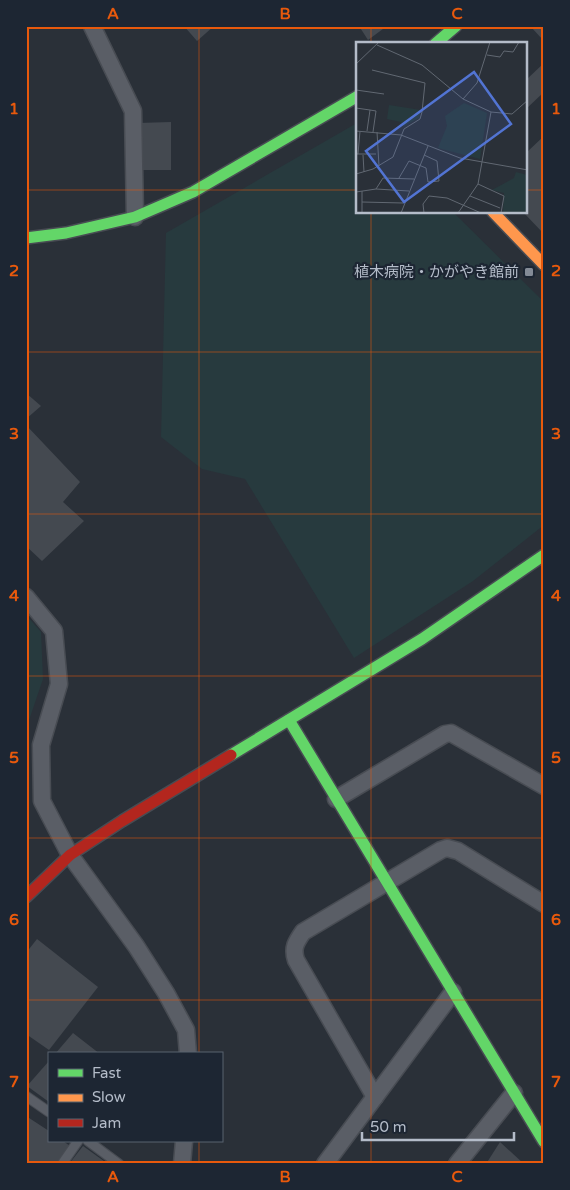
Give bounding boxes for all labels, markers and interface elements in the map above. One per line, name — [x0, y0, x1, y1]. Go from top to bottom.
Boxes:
text: A — [107, 4, 119, 24]
text: B — [279, 4, 291, 24]
text: C — [451, 4, 463, 24]
inset map — [356, 42, 528, 214]
text: 1 — [9, 99, 19, 119]
text: 1 — [551, 99, 561, 119]
text: 2 — [9, 261, 19, 281]
text: 2 — [551, 261, 561, 281]
place label: 植木病院・かがやき館前 — [354, 263, 519, 281]
marker: 植木病院・かがやき館前 — [523, 266, 535, 278]
text: 3 — [9, 424, 19, 444]
text: 3 — [551, 424, 561, 444]
text: 4 — [9, 586, 19, 606]
text: 4 — [551, 586, 561, 606]
text: 5 — [9, 748, 19, 768]
text: 5 — [551, 748, 561, 768]
text: 6 — [9, 910, 19, 930]
text: 6 — [551, 910, 561, 930]
legend — [48, 1052, 222, 1142]
text: Fast — [92, 1064, 122, 1082]
text: 7 — [9, 1072, 19, 1092]
text: 7 — [551, 1072, 561, 1092]
text: Slow — [92, 1088, 126, 1106]
scale bar — [362, 1110, 515, 1142]
text: Jam — [92, 1114, 121, 1132]
text: 50 m — [370, 1118, 407, 1136]
text: A — [107, 1167, 119, 1187]
text: B — [279, 1167, 291, 1187]
text: C — [451, 1167, 463, 1187]

